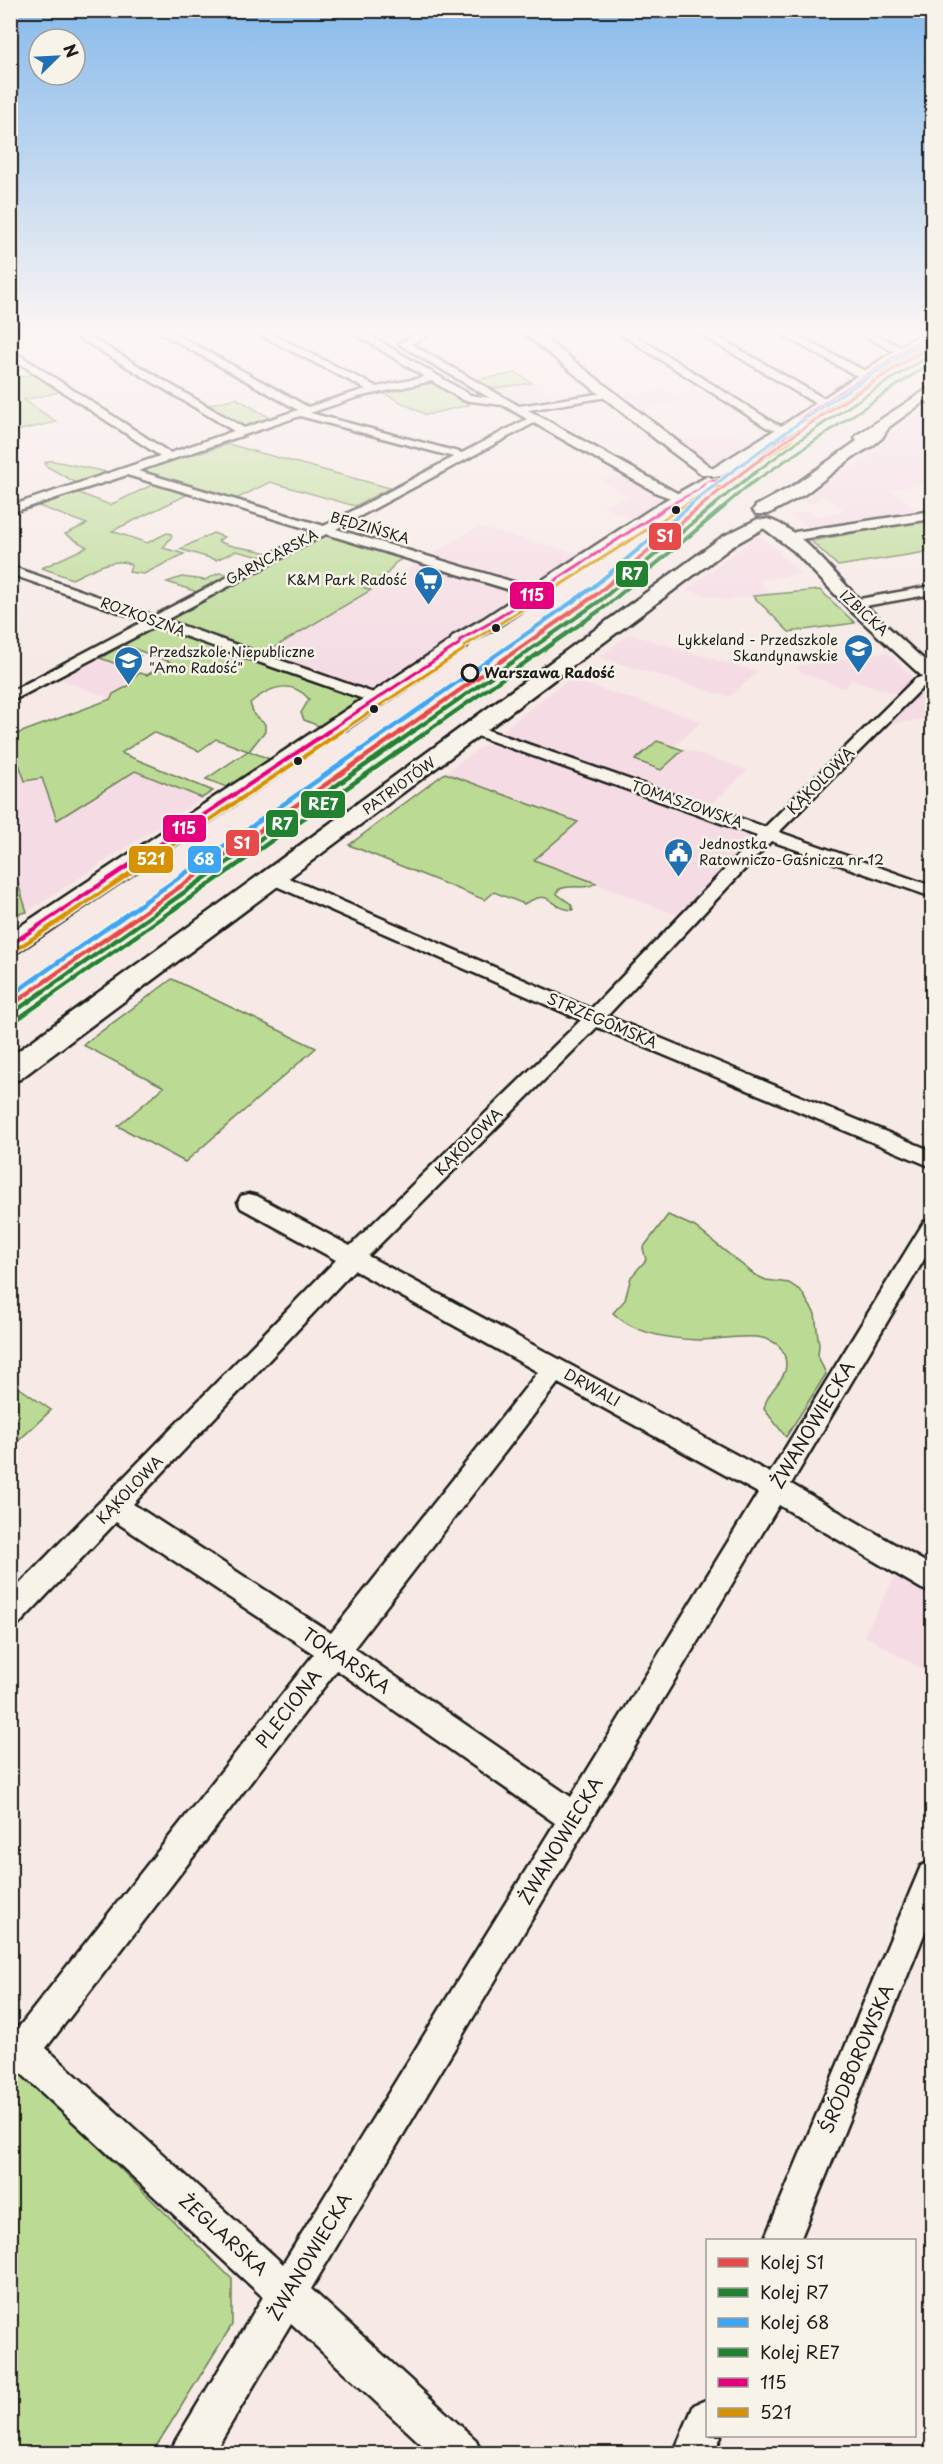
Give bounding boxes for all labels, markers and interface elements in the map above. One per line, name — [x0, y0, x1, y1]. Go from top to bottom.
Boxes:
north arrow — [27, 27, 87, 87]
text: N — [58, 40, 85, 61]
unlabelled marker — [670, 504, 682, 516]
street label: BĘDZIŃSKA — [328, 506, 413, 549]
line badge: S1 — [648, 522, 682, 551]
street label: GARNCARSKA — [222, 523, 322, 590]
text: S1 — [657, 523, 674, 547]
line badge: R7 — [615, 560, 649, 588]
text: R7 — [622, 561, 643, 585]
supermarket icon: K&M Park Radość — [412, 564, 444, 606]
place label: K&M Park Radość — [287, 569, 407, 590]
line badge: 115 — [509, 581, 555, 610]
text: 115 — [520, 582, 544, 606]
street label: IZBICKA — [835, 585, 893, 641]
street label: ROZKOSZNA — [98, 591, 189, 642]
unlabelled marker — [490, 622, 502, 634]
place label: Lykkeland - Przedszkole Skandynawskie — [677, 629, 838, 666]
school or university icon: Lykkeland - Przedszkole Skandynawskie — [843, 632, 875, 674]
place label: Przedszkole Niepubliczne "Amo Radość" — [149, 641, 315, 678]
school or university icon: Przedszkole Niepubliczne "Amo Radość" — [112, 644, 144, 686]
place label: Warszawa Radość — [484, 662, 615, 683]
marker: Warszawa Radość — [461, 664, 479, 682]
unlabelled marker — [368, 703, 380, 715]
street label: KĄKOLOWA — [781, 741, 859, 819]
street label: PATRIOTÓW — [358, 752, 440, 819]
unlabelled marker — [292, 755, 304, 767]
street label: TOMASZOWSKA — [629, 775, 746, 833]
line badge: RE7 — [300, 790, 346, 819]
text: RE7 — [308, 791, 339, 815]
line badge: R7 — [265, 809, 299, 838]
text: R7 — [272, 811, 293, 835]
line badge: 115 — [162, 814, 207, 843]
text: 115 — [172, 815, 196, 839]
line badge: S1 — [225, 829, 260, 857]
text: S1 — [234, 830, 251, 854]
place label: Jednostka Ratowniczo-Gaśnicza nr 12 — [699, 833, 884, 870]
public building icon: Jednostka Ratowniczo-Gaśnicza nr 12 — [662, 836, 694, 878]
line badge: 521 — [128, 845, 174, 874]
line badge: 68 — [187, 845, 222, 874]
text: 521 — [137, 846, 166, 870]
text: 68 — [193, 846, 215, 870]
street label: STRZEGOMSKA — [544, 986, 661, 1053]
street label: KĄKOLOWA — [429, 1102, 507, 1180]
street label: ŻWANOWIECKA — [763, 1355, 861, 1493]
street label: DRWALI — [560, 1362, 625, 1412]
street label: KĄKOLOWA — [90, 1450, 168, 1528]
street label: TOKARSKA — [297, 1620, 396, 1699]
street label: PLECIONA — [248, 1663, 327, 1753]
street label: ŻWANOWIECKA — [511, 1771, 609, 1909]
street label: ŚRÓDBOROWSKA — [812, 1980, 899, 2137]
street label: ŻEGLARSKA — [174, 2187, 274, 2281]
street label: ŻWANOWIECKA — [260, 2187, 358, 2325]
legend — [706, 2239, 916, 2437]
text: Kolej S1 — [760, 2248, 824, 2275]
text: Kolej R7 — [760, 2278, 829, 2305]
text: Kolej 68 — [760, 2308, 829, 2335]
text: Kolej RE7 — [760, 2338, 840, 2365]
text: 115 — [760, 2368, 787, 2395]
text: 521 — [760, 2398, 792, 2425]

